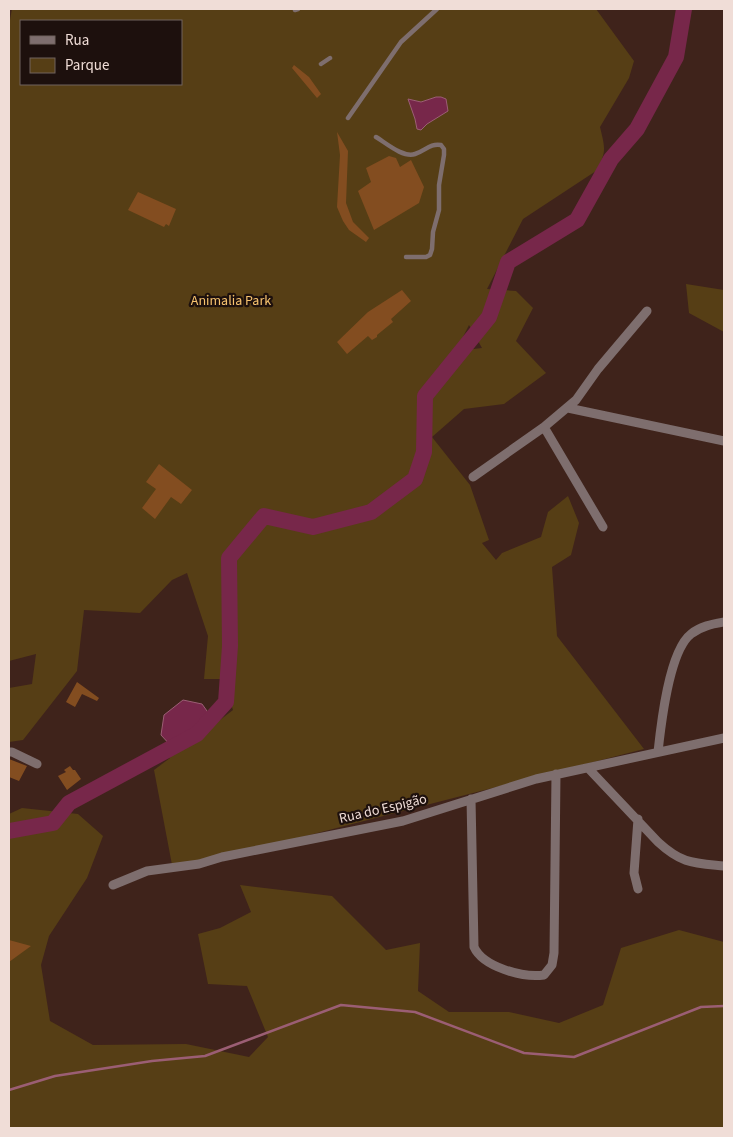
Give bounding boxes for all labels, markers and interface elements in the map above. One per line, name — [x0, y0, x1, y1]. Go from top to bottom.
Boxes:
legend — [20, 20, 182, 85]
text: Rua — [65, 30, 89, 51]
text: Parque — [65, 55, 109, 76]
park label: Animalia Park — [191, 291, 271, 311]
street label: Rua do Espigão — [337, 789, 429, 829]

